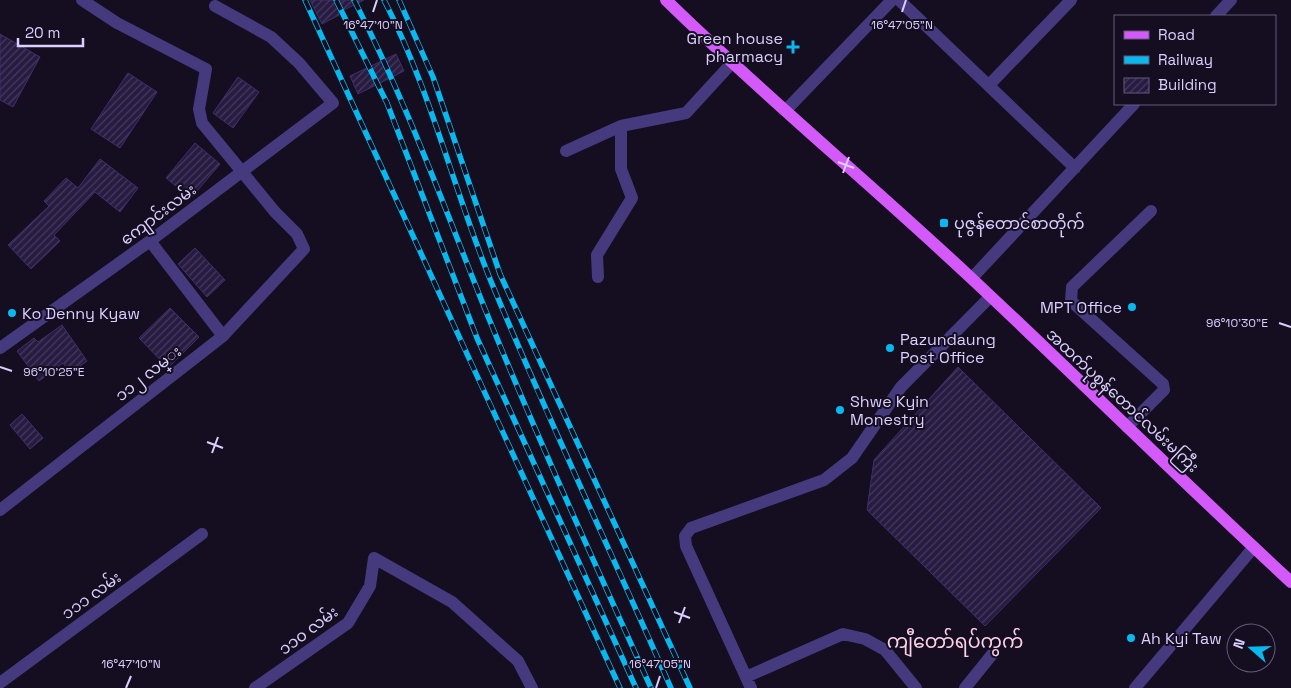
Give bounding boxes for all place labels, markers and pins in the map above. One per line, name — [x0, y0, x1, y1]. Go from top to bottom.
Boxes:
place label: Green house pharmacy — [686, 28, 783, 67]
marker: Green house pharmacy — [787, 41, 799, 53]
place label: ပုဇွန်တောင်စာတိုက် — [954, 212, 1084, 238]
marker: ပုဇွန်တောင်စာတိုက် — [938, 217, 950, 229]
place label: MPT Office — [1040, 297, 1122, 318]
marker: MPT Office — [1126, 301, 1138, 313]
place label: Ko Denny Kyaw — [22, 303, 140, 324]
marker: Ko Denny Kyaw — [6, 307, 18, 319]
place label: Pazundaung Post Office — [900, 329, 996, 368]
marker: Pazundaung Post Office — [884, 342, 896, 354]
place label: Shwe Kyin Monestry — [850, 391, 929, 430]
marker: Shwe Kyin Monestry — [834, 404, 846, 416]
place label: Ah Kyi Taw — [1141, 628, 1222, 649]
marker: Ah Kyi Taw — [1125, 632, 1137, 644]

